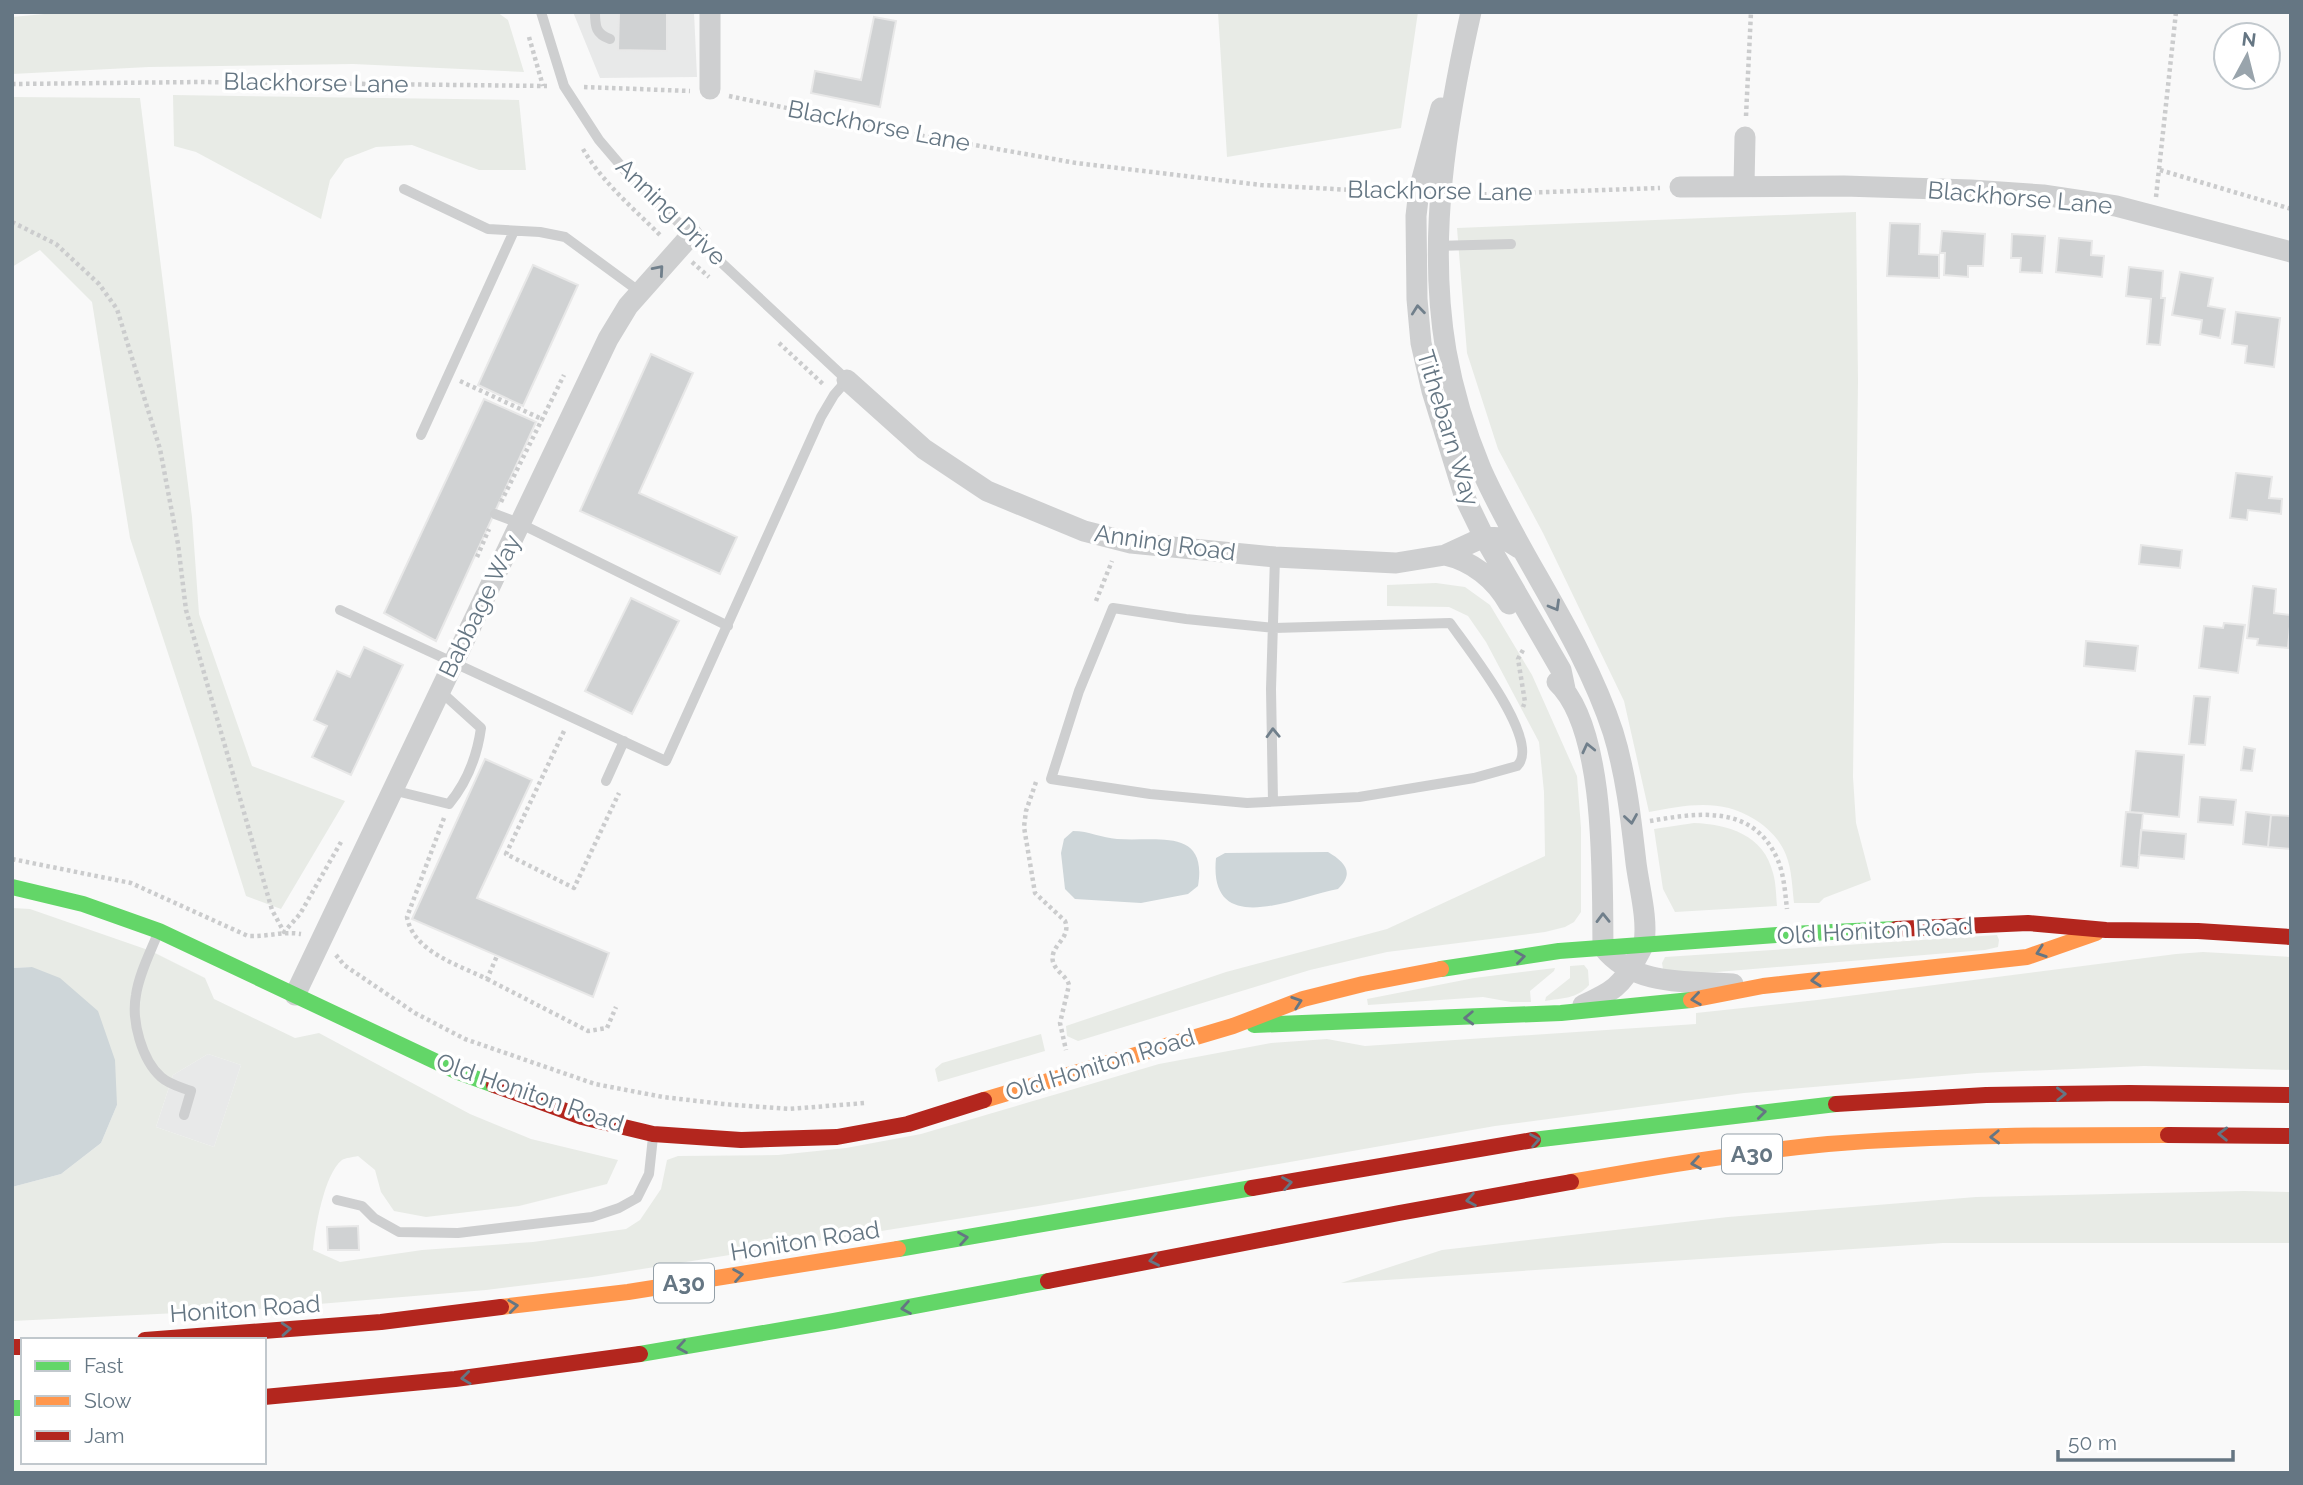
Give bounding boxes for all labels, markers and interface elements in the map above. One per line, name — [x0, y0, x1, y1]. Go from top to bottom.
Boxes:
north arrow — [2212, 21, 2282, 91]
text: N — [2241, 27, 2258, 51]
street label: Blackhorse Lane — [223, 66, 409, 99]
street label: Blackhorse Lane — [785, 94, 973, 157]
street label: Anning Drive — [610, 152, 732, 271]
street label: Blackhorse Lane — [1347, 174, 1533, 207]
street label: Blackhorse Lane — [1927, 175, 2114, 220]
one-way arrow — [651, 265, 663, 278]
one-way arrow — [1411, 304, 1426, 315]
street label: Tithebarn Way — [1411, 347, 1486, 509]
street label: Anning Road — [1093, 518, 1237, 567]
street label: Babbage Way — [432, 530, 527, 682]
one-way arrow — [1547, 599, 1560, 612]
one-way arrow — [1265, 727, 1280, 738]
one-way arrow — [1582, 742, 1596, 754]
one-way arrow — [1623, 813, 1638, 825]
street label: Old Honiton Road — [1776, 911, 1974, 950]
one-way arrow — [1595, 912, 1610, 923]
one-way arrow — [2036, 944, 2048, 958]
one-way arrow — [1514, 949, 1526, 964]
one-way arrow — [1810, 972, 1821, 987]
one-way arrow — [1690, 991, 1702, 1006]
one-way arrow — [1291, 996, 1303, 1010]
one-way arrow — [1463, 1010, 1474, 1025]
street label: Old Honiton Road — [1002, 1022, 1198, 1107]
street label: Old Honiton Road — [433, 1047, 628, 1138]
one-way arrow — [2056, 1086, 2067, 1102]
one-way arrow — [1755, 1104, 1767, 1119]
one-way arrow — [2217, 1127, 2228, 1142]
one-way arrow — [1989, 1129, 2000, 1145]
one-way arrow — [1529, 1133, 1541, 1148]
road number: A30 — [1722, 1134, 1782, 1174]
one-way arrow — [1690, 1155, 1701, 1170]
one-way arrow — [1281, 1176, 1293, 1191]
one-way arrow — [1465, 1192, 1477, 1207]
street label: Honiton Road — [728, 1214, 882, 1267]
one-way arrow — [957, 1231, 968, 1246]
one-way arrow — [1148, 1251, 1160, 1266]
road number: A30 — [654, 1264, 714, 1302]
one-way arrow — [732, 1268, 744, 1283]
street label: Honiton Road — [169, 1289, 321, 1328]
one-way arrow — [507, 1298, 519, 1313]
one-way arrow — [900, 1300, 912, 1315]
one-way arrow — [281, 1322, 292, 1337]
legend — [21, 1338, 266, 1464]
one-way arrow — [676, 1339, 688, 1354]
text: Fast — [84, 1353, 124, 1378]
one-way arrow — [460, 1371, 471, 1386]
text: Slow — [84, 1388, 132, 1413]
scale bar — [2058, 1418, 2233, 1462]
text: Jam — [84, 1423, 125, 1448]
text: 50 m — [2068, 1430, 2117, 1455]

